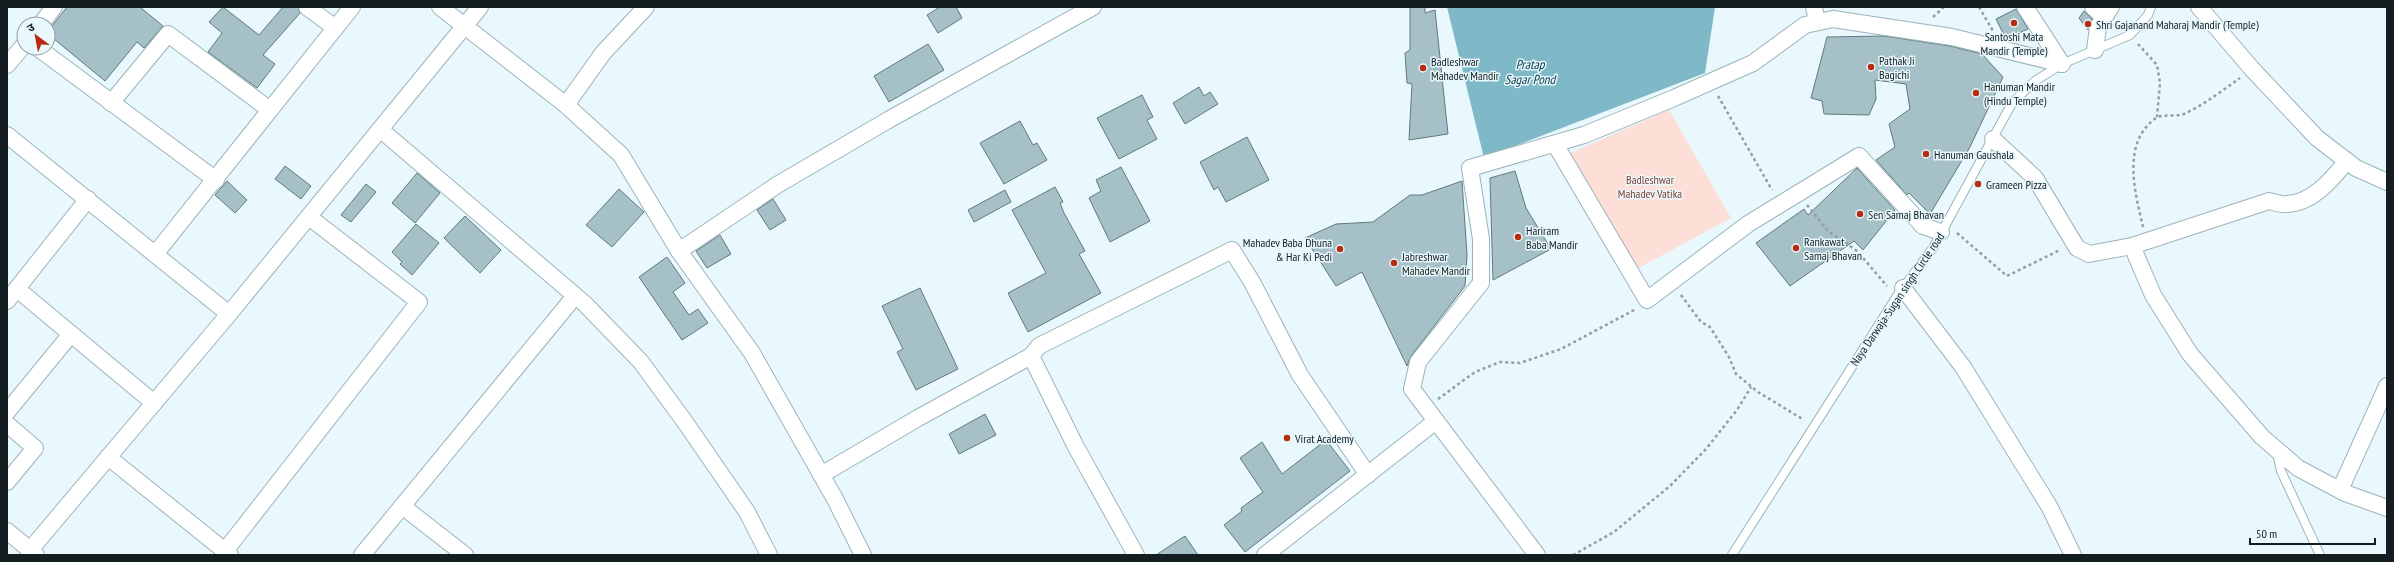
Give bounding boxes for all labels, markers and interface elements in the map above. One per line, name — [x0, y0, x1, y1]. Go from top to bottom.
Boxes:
north arrow — [16, 16, 56, 56]
place label: Shri Gajanand Maharaj Mandir (Temple) — [2096, 17, 2259, 32]
marker: Santoshi Mata Mandir (Temple) — [2009, 18, 2019, 28]
marker: Shri Gajanand Maharaj Mandir (Temple) — [2083, 19, 2093, 29]
text: उ — [24, 20, 38, 35]
place label: Santoshi Mata Mandir (Temple) — [1981, 29, 2048, 58]
place label: Pathak Ji Bagichi — [1879, 53, 1915, 82]
place label: Badleshwar Mahadev Mandir — [1431, 54, 1500, 83]
water label: Pratap Sagar Pond — [1505, 56, 1558, 88]
marker: Pathak Ji Bagichi — [1866, 62, 1876, 72]
marker: Badleshwar Mahadev Mandir — [1418, 63, 1428, 73]
place label: Hanuman Mandir (Hindu Temple) — [1984, 79, 2056, 108]
marker: Hanuman Mandir (Hindu Temple) — [1971, 88, 1981, 98]
place label: Hanuman Gaushala — [1934, 147, 2014, 162]
marker: Hanuman Gaushala — [1921, 149, 1931, 159]
park label: Badleshwar Mahadev Vatika — [1618, 172, 1682, 201]
place label: Grameen Pizza — [1986, 177, 2047, 192]
marker: Grameen Pizza — [1973, 179, 1983, 189]
place label: Sen Samaj Bhavan — [1868, 207, 1944, 222]
marker: Sen Samaj Bhavan — [1855, 209, 1865, 219]
place label: Hariram Baba Mandir — [1526, 223, 1579, 252]
street label: Naya Darwaja-Sugan singh Circle road — [1847, 229, 1947, 369]
marker: Hariram Baba Mandir — [1513, 232, 1523, 242]
place label: Rankawat Samaj Bhavan — [1804, 234, 1862, 263]
place label: Mahadev Baba Dhuna & Har Ki Pedi — [1243, 235, 1332, 264]
marker: Rankawat Samaj Bhavan — [1791, 243, 1801, 253]
marker: Mahadev Baba Dhuna & Har Ki Pedi — [1335, 244, 1345, 254]
place label: Jabreshwar Mahadev Mandir — [1401, 249, 1471, 278]
marker: Jabreshwar Mahadev Mandir — [1389, 258, 1399, 268]
place label: Virat Academy — [1294, 431, 1354, 446]
marker: Virat Academy — [1282, 433, 1292, 443]
scale bar — [2250, 520, 2375, 546]
text: 50 m — [2256, 526, 2277, 541]

